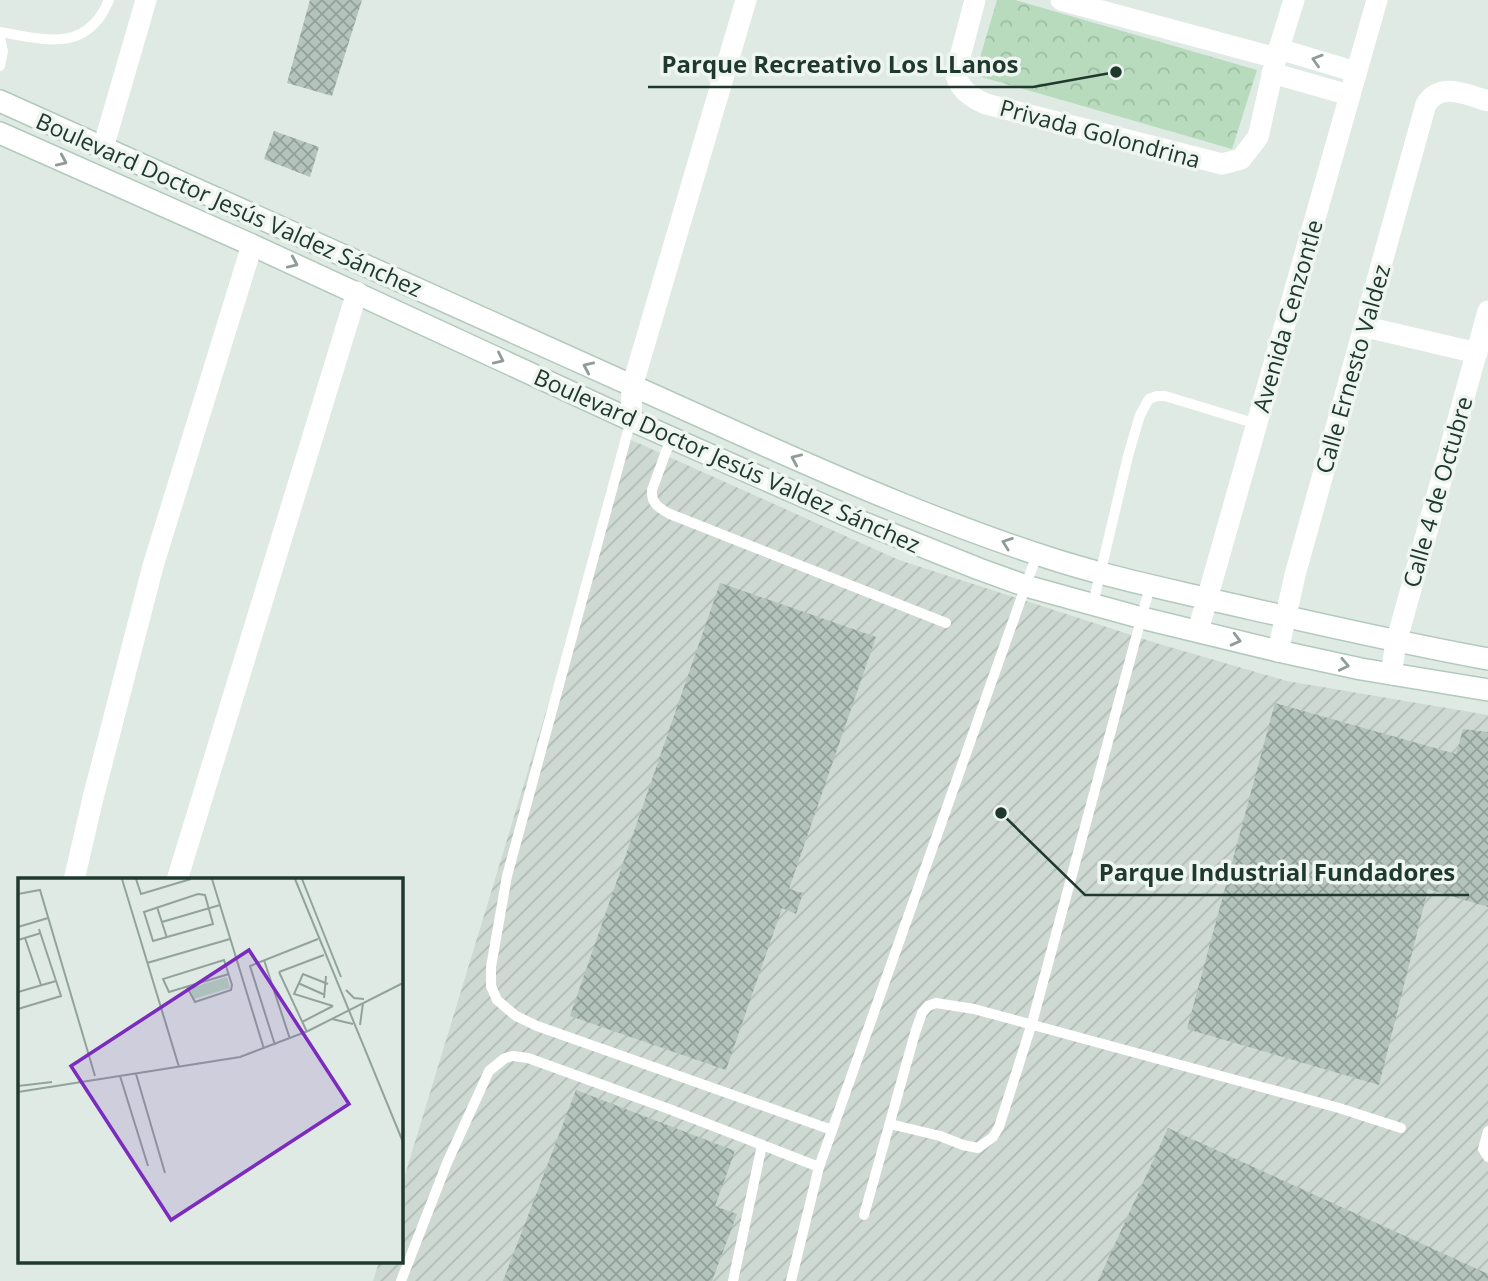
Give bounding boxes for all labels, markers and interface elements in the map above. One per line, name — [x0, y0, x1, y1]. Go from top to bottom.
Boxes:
callout: Parque Recreativo Los LLanos — [648, 42, 1033, 87]
text: Parque Recreativo Los LLanos — [661, 47, 1019, 80]
one-way arrow — [1312, 54, 1324, 69]
street label: Privada Golondrina — [996, 91, 1204, 175]
street label: Boulevard Doctor Jesús Valdez Sánchez — [31, 104, 428, 304]
one-way arrow — [55, 153, 68, 167]
street label: Avenida Cenzontle — [1244, 216, 1330, 416]
one-way arrow — [285, 255, 298, 269]
street label: Calle Ernesto Valdez — [1307, 260, 1397, 477]
one-way arrow — [492, 351, 504, 365]
street label: Boulevard Doctor Jesús Valdez Sánchez — [529, 360, 926, 560]
one-way arrow — [582, 361, 595, 375]
street label: Calle 4 de Octubre — [1394, 392, 1480, 591]
one-way arrow — [790, 453, 803, 467]
one-way arrow — [1001, 537, 1013, 551]
one-way arrow — [1230, 632, 1242, 647]
one-way arrow — [1338, 657, 1350, 672]
callout: Parque Industrial Fundadores — [1085, 850, 1469, 895]
text: Parque Industrial Fundadores — [1099, 855, 1455, 888]
inset map — [18, 878, 402, 1264]

